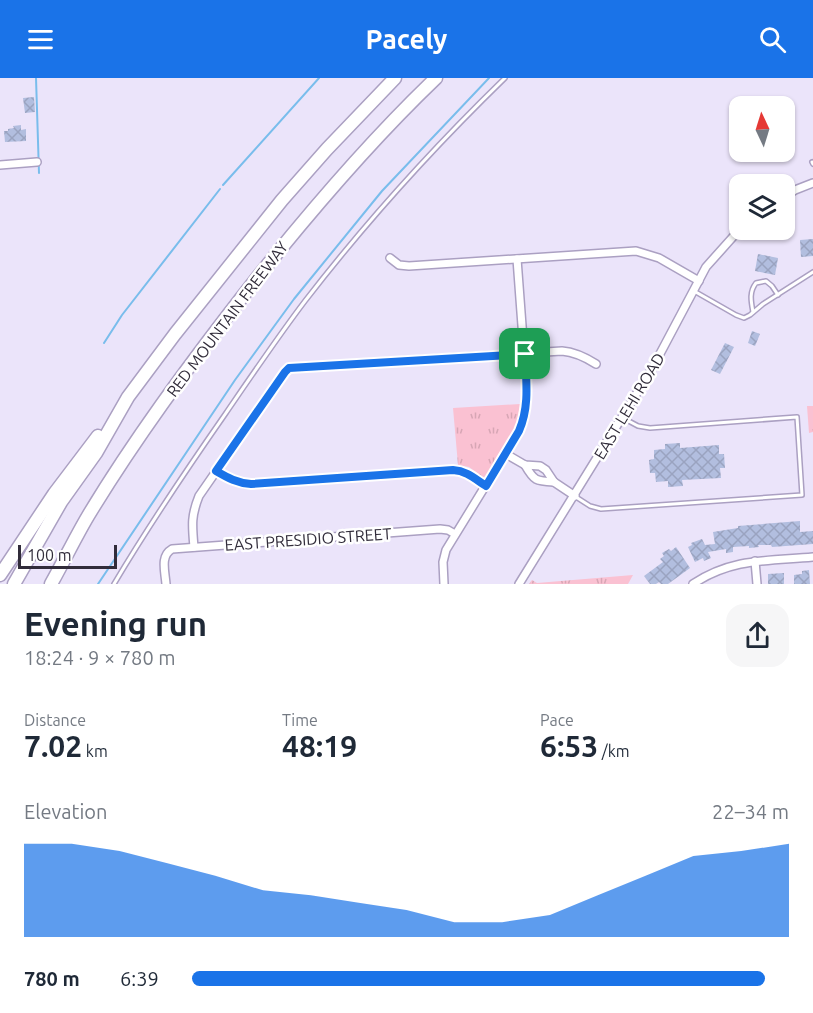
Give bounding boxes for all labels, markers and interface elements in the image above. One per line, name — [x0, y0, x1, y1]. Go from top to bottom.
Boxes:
icon: menu — [24, 23, 57, 56]
icon: search — [756, 23, 789, 56]
text: Pacely — [366, 24, 447, 54]
north arrow — [729, 96, 795, 162]
map controls — [729, 96, 795, 240]
button: layers — [729, 174, 795, 240]
street label: RED MOUNTAIN FREEWAY — [163, 237, 292, 400]
pin — [499, 328, 550, 379]
icon: arrive — [508, 337, 541, 370]
street label: EAST LEHI ROAD — [590, 350, 668, 462]
street label: EAST PRESIDIO STREET — [224, 524, 392, 554]
scale bar — [18, 542, 117, 570]
text: 100 m — [27, 546, 72, 564]
button: share — [726, 604, 789, 667]
text: Evening run — [24, 605, 207, 642]
text: 18:24 · 9 × 780 m — [24, 646, 176, 669]
text: Distance — [24, 711, 86, 729]
text: Time — [282, 711, 318, 729]
text: Pace — [540, 711, 574, 729]
text: 7.02 — [24, 729, 82, 763]
text: 48:19 — [282, 729, 357, 763]
text: 6:53 — [540, 729, 598, 763]
text: km — [82, 742, 108, 760]
text: /km — [598, 742, 630, 760]
text: Elevation — [24, 800, 107, 823]
text: 22–34 m — [712, 800, 789, 823]
text: 780 m — [24, 967, 80, 990]
text: 6:39 — [120, 967, 159, 990]

